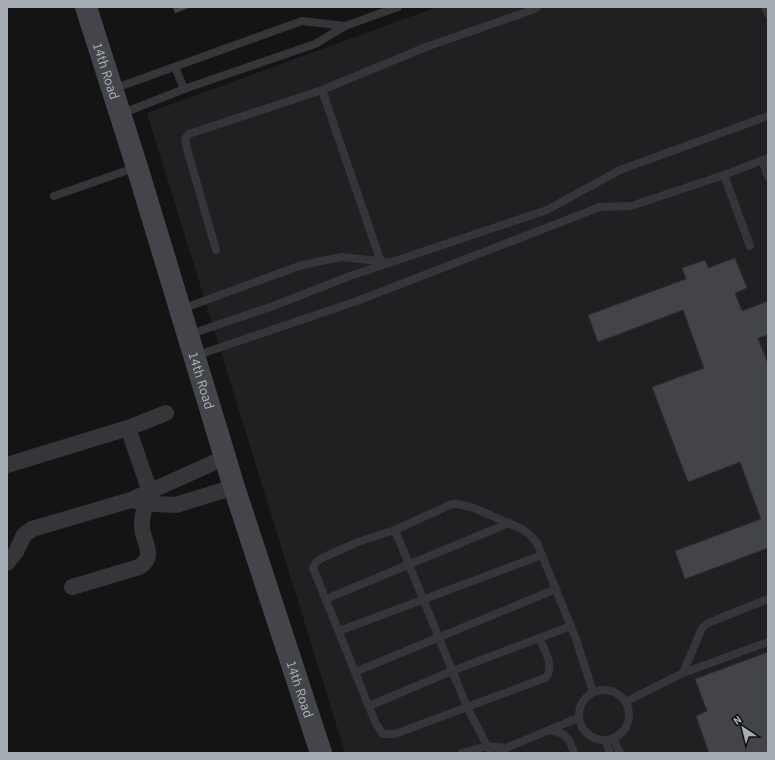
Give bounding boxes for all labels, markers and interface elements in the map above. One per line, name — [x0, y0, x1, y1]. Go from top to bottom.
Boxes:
street label: 14th Road — [87, 40, 124, 102]
street label: 14th Road — [183, 350, 219, 412]
street label: 14th Road — [280, 658, 318, 721]
north arrow — [723, 708, 763, 748]
text: N — [730, 712, 745, 728]

